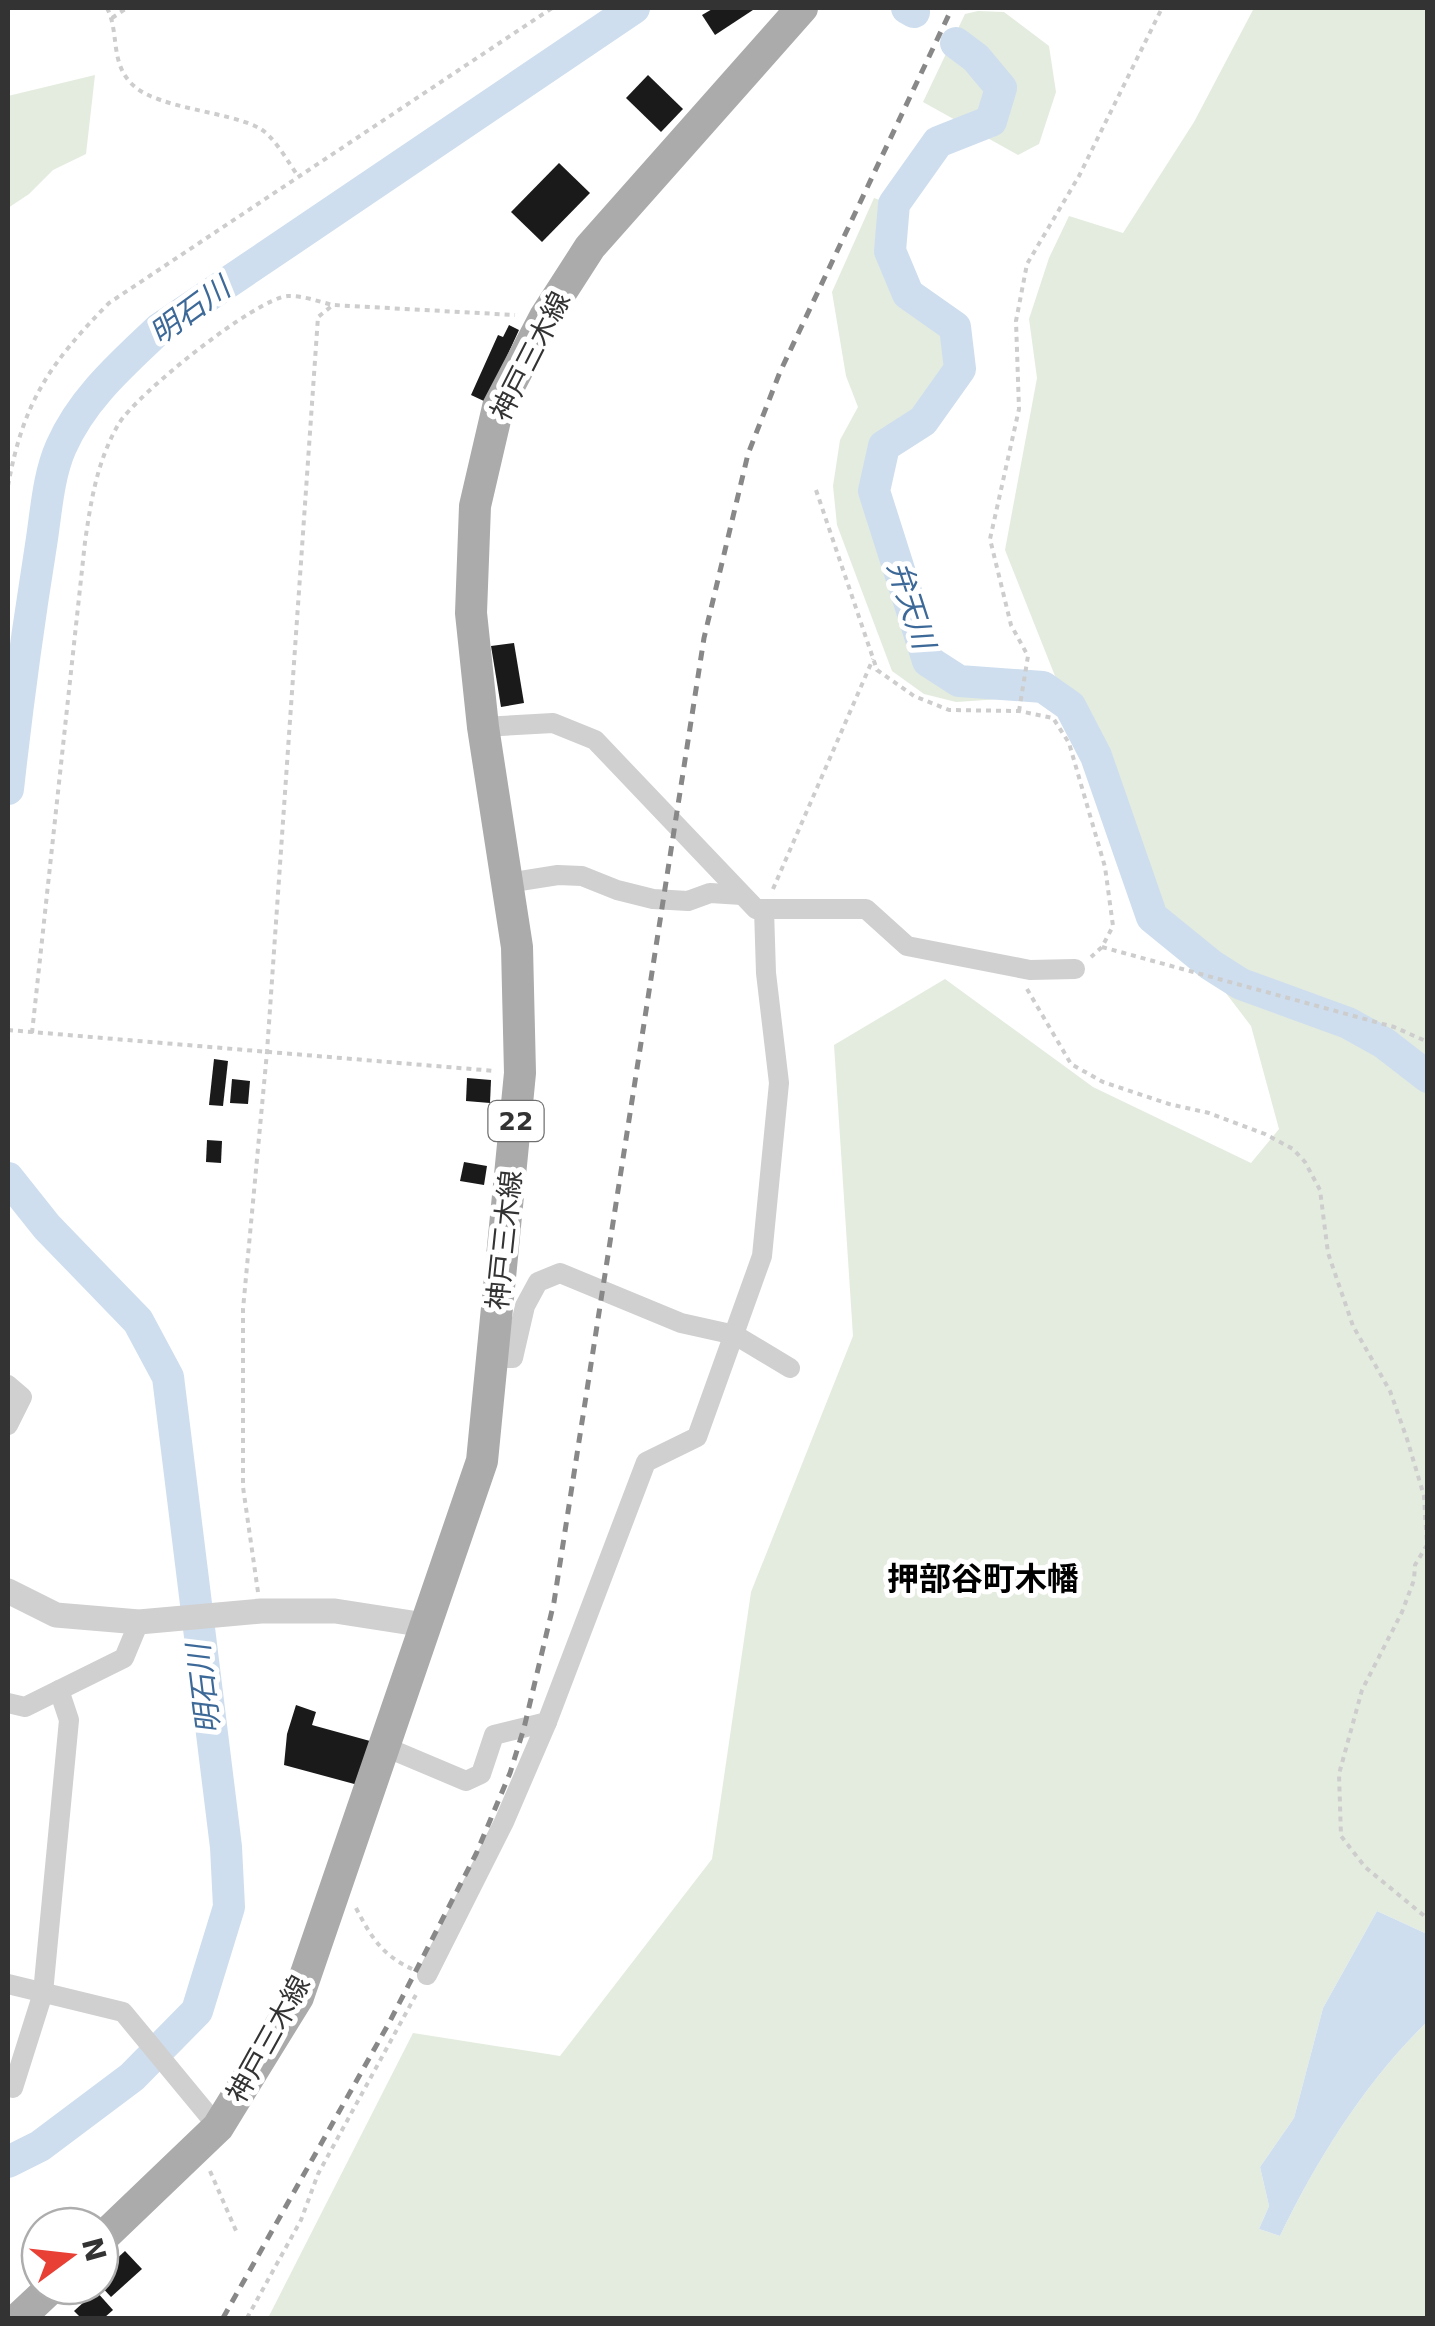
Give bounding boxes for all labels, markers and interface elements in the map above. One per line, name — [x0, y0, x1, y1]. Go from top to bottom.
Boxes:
water label: 明石川 — [143, 268, 239, 351]
street label: 神戸三木線 — [484, 286, 577, 426]
water label: 弁天川 — [881, 557, 943, 656]
road number: 22 — [488, 1101, 544, 1141]
street label: 神戸三木線 — [481, 1169, 528, 1311]
district label: 押部谷町木幡 — [887, 1560, 1079, 1598]
water label: 明石川 — [180, 1639, 226, 1736]
street label: 神戸三木線 — [220, 1970, 317, 2108]
north arrow — [20, 2206, 120, 2306]
text: N — [75, 2234, 113, 2265]

